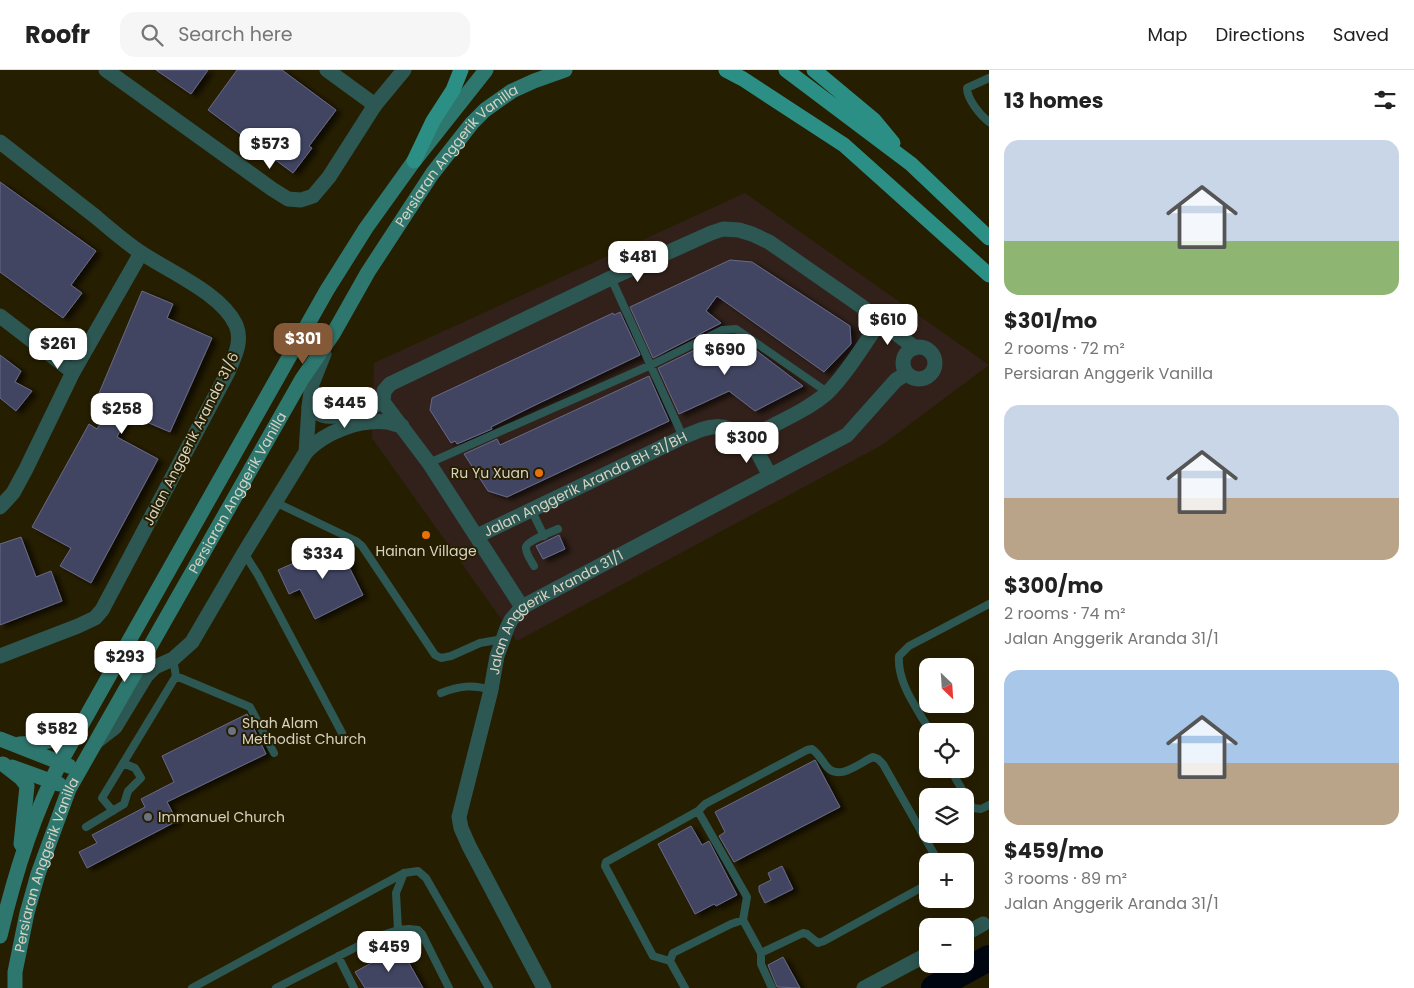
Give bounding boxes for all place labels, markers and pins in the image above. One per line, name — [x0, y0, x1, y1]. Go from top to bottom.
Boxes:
pin: $573 — [240, 128, 300, 170]
pin: $481 — [608, 240, 668, 283]
pin: $610 — [858, 304, 918, 346]
pin: $301 — [273, 322, 333, 365]
pin: $261 — [28, 328, 88, 370]
pin: $690 — [695, 334, 755, 376]
pin: $445 — [315, 386, 375, 429]
pin: $258 — [92, 392, 152, 435]
pin: $300 — [717, 422, 777, 464]
place label: Ru Yu Xuan — [451, 463, 529, 483]
marker: Ru Yu Xuan — [533, 467, 545, 479]
marker: Hainan Village — [420, 529, 432, 541]
pin: $334 — [293, 538, 353, 580]
place label: Hainan Village — [375, 541, 477, 561]
pin: $293 — [95, 640, 155, 683]
pin: $582 — [27, 712, 87, 755]
place label: Shah Alam Methodist Church — [242, 713, 366, 749]
marker: Shah Alam Methodist Church — [226, 725, 238, 737]
place label: Immanuel Church — [158, 807, 285, 827]
marker: Immanuel Church — [142, 811, 154, 823]
pin: $459 — [359, 930, 419, 973]

